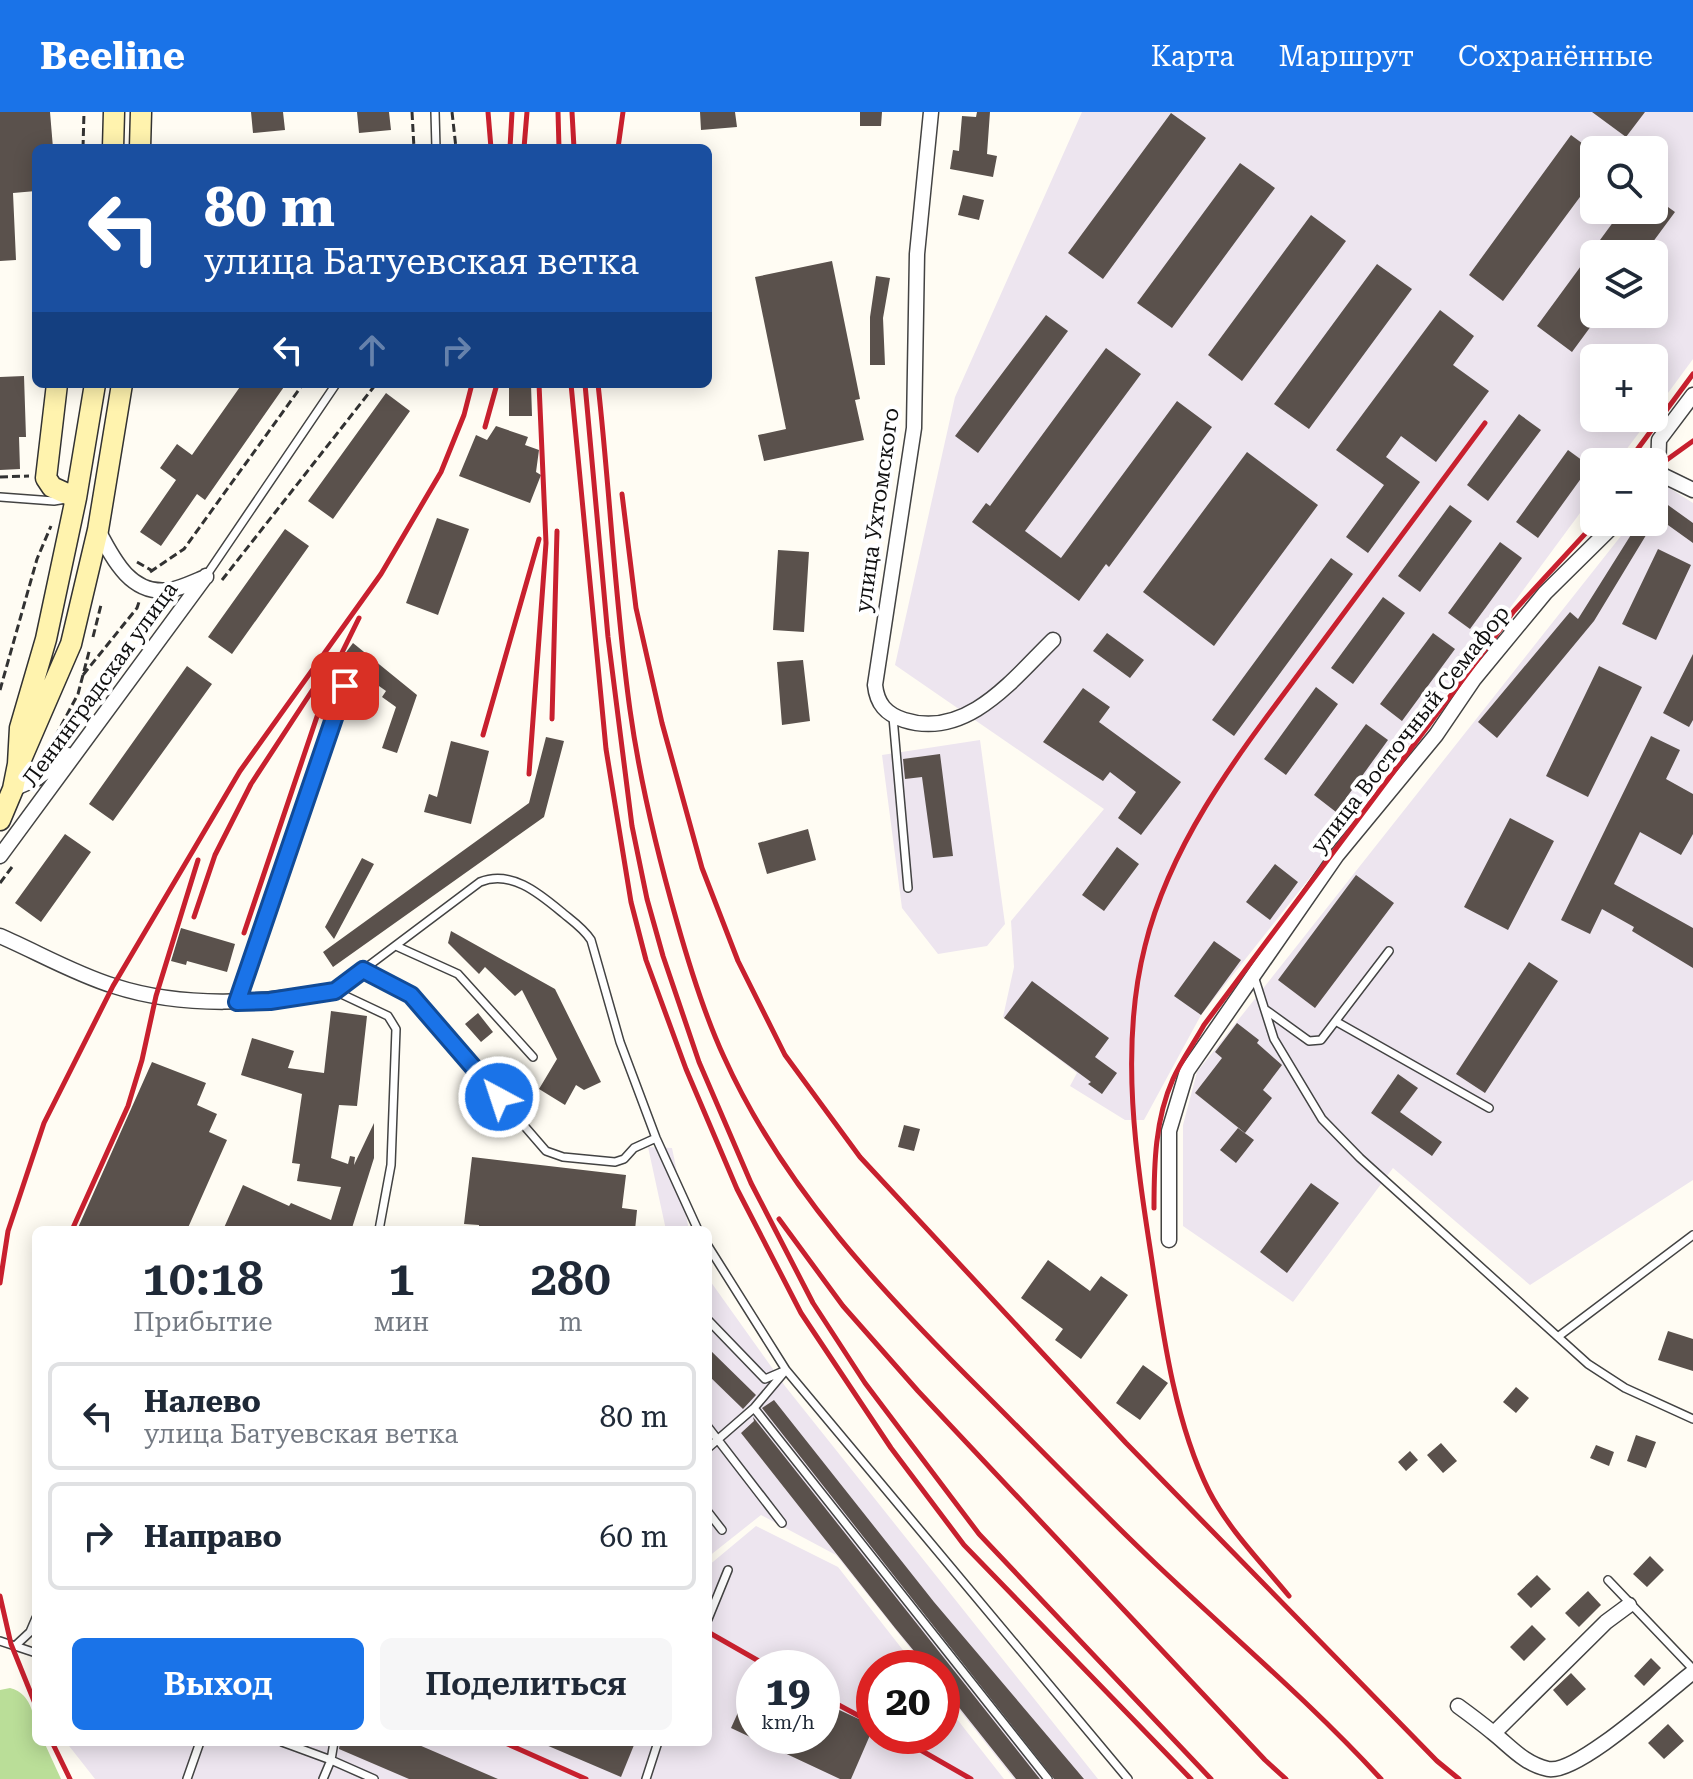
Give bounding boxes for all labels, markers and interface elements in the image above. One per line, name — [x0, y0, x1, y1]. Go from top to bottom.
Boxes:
text: Beeline — [40, 34, 185, 78]
text: Карта — [1151, 40, 1235, 73]
text: Маршрут — [1279, 40, 1414, 73]
text: Сохранённые — [1458, 40, 1653, 73]
map controls — [1580, 136, 1668, 536]
button: search — [1580, 136, 1668, 224]
text: 80 m — [204, 174, 335, 240]
icon: left — [72, 176, 176, 280]
button: layers — [1580, 240, 1668, 328]
text: улица Батуевская ветка — [204, 241, 639, 283]
icon: left — [266, 328, 310, 372]
icon: ahead — [350, 328, 394, 372]
icon: right — [434, 328, 478, 372]
button: + — [1580, 344, 1668, 432]
street label: улица Ухтомского — [850, 406, 904, 614]
button: − — [1580, 448, 1668, 536]
street label: Ленинградская улица — [17, 577, 183, 791]
street label: улица Восточный Семафор — [1306, 600, 1514, 858]
pin — [311, 652, 379, 720]
icon: arrive — [323, 664, 367, 708]
position arrow — [457, 1055, 541, 1139]
text: 10:18 — [142, 1251, 264, 1307]
text: 1 — [388, 1251, 415, 1307]
text: 280 — [530, 1251, 611, 1307]
text: Прибытие — [133, 1307, 273, 1337]
text: мин — [374, 1307, 429, 1337]
text: m — [559, 1307, 582, 1337]
text: Налево — [144, 1384, 261, 1419]
icon: left — [76, 1394, 120, 1438]
text: 80 m — [599, 1399, 668, 1434]
text: улица Батуевская ветка — [144, 1419, 458, 1449]
icon: right — [76, 1514, 120, 1558]
text: Направо — [144, 1519, 282, 1554]
text: 60 m — [599, 1519, 668, 1554]
button: Выход — [72, 1638, 364, 1730]
button: Поделиться — [380, 1638, 672, 1730]
speed limit sign: 20 — [856, 1650, 960, 1754]
text: 19 — [766, 1668, 810, 1715]
text: km/h — [761, 1710, 815, 1734]

